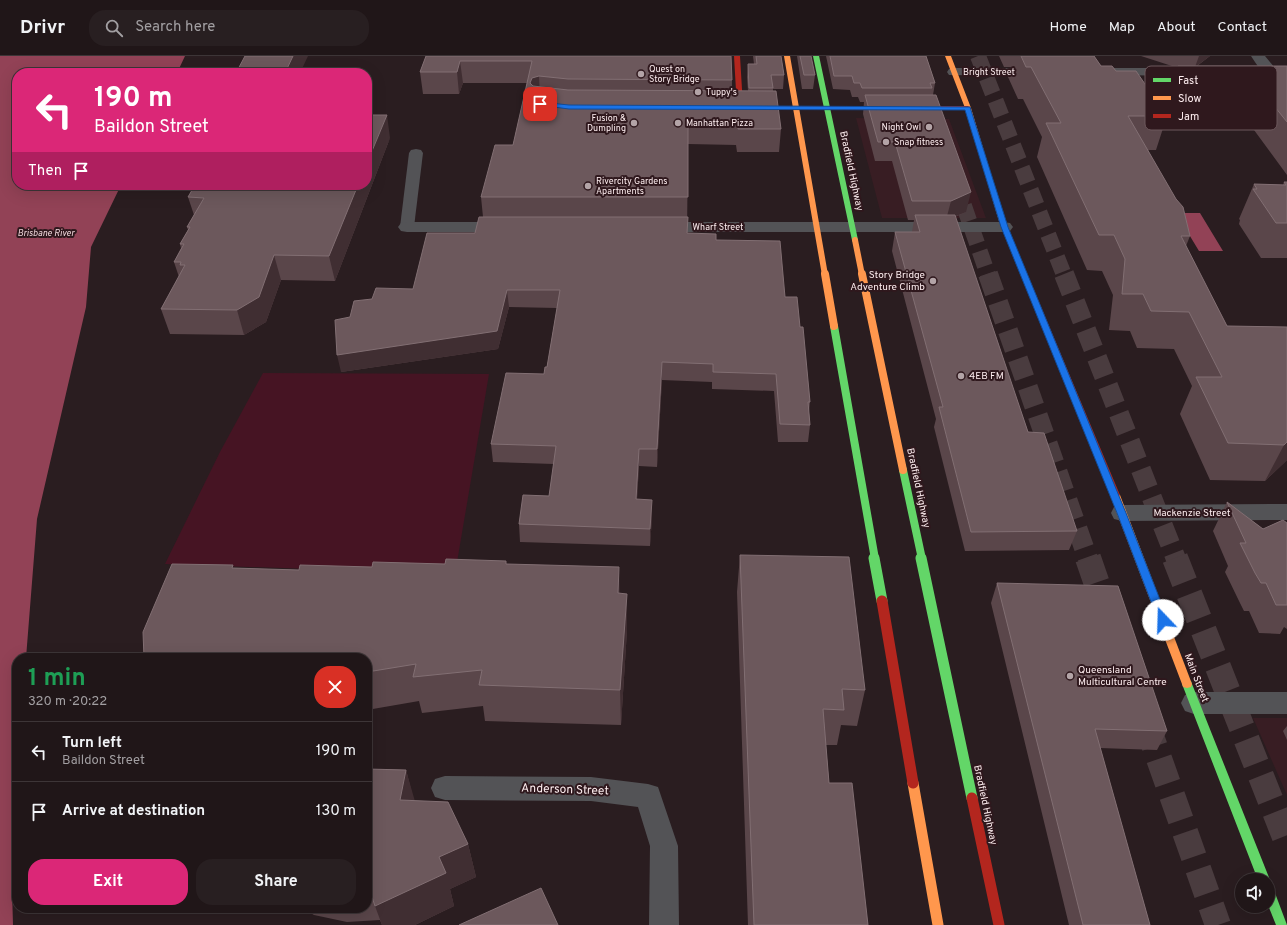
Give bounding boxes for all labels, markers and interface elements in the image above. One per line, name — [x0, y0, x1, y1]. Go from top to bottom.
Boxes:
search box — [89, 10, 369, 46]
text: Drivr — [20, 16, 65, 40]
icon: search — [103, 17, 125, 39]
text: Search here — [135, 18, 215, 37]
text: Home — [1050, 19, 1087, 36]
text: Map — [1109, 19, 1135, 36]
text: About — [1157, 19, 1196, 36]
text: Contact — [1218, 19, 1267, 36]
place label: Quest on Story Bridge — [649, 64, 700, 85]
legend — [1145, 66, 1277, 130]
street label: Bright Street — [963, 67, 1015, 78]
marker: Quest on Story Bridge — [636, 69, 646, 79]
text: Fast — [1178, 74, 1198, 88]
text: 190 m — [94, 81, 172, 117]
icon: left — [28, 84, 80, 136]
pin — [523, 87, 557, 121]
marker: Tuppy's — [693, 87, 703, 97]
place label: Tuppy's — [706, 87, 737, 98]
text: Slow — [1178, 92, 1201, 106]
icon: arrive — [529, 93, 551, 115]
text: Jam — [1178, 110, 1199, 124]
place label: Fusion & Dumpling — [587, 113, 626, 134]
text: Baildon Street — [94, 116, 209, 139]
marker: Fusion & Dumpling — [629, 118, 639, 128]
marker: Manhattan Pizza — [673, 118, 683, 128]
place label: Manhattan Pizza — [686, 118, 753, 129]
place label: Night Owl — [882, 122, 921, 133]
marker: Night Owl — [924, 122, 934, 132]
street label: Bradfield Highway — [836, 130, 866, 212]
marker: Snap fitness — [881, 137, 891, 147]
place label: Snap fitness — [894, 137, 943, 148]
icon: arrive — [70, 160, 92, 182]
text: Then — [28, 162, 62, 181]
place label: Rivercity Gardens Apartments — [596, 176, 668, 197]
marker: Rivercity Gardens Apartments — [583, 181, 593, 191]
street label: Wharf Street — [693, 222, 743, 233]
water label: Brisbane River — [18, 228, 76, 239]
place label: Story Bridge Adventure Climb — [850, 269, 925, 294]
marker: Story Bridge Adventure Climb — [928, 276, 938, 286]
place label: 4EB FM — [969, 370, 1004, 383]
marker: 4EB FM — [956, 371, 966, 381]
street label: Bradfield Highway — [903, 447, 933, 529]
street label: Mackenzie Street — [1153, 507, 1231, 520]
position arrow — [1142, 599, 1184, 641]
street label: Main Street — [1181, 652, 1211, 704]
text: 1 min — [28, 664, 86, 694]
place label: Queensland Multicultural Centre — [1078, 664, 1167, 689]
button: close — [314, 666, 356, 708]
marker: Queensland Multicultural Centre — [1065, 671, 1075, 681]
text: 320 m · 20:22 — [28, 694, 107, 710]
text: Turn left — [62, 734, 122, 753]
icon: left — [28, 741, 50, 763]
text: 190 m — [316, 742, 356, 761]
text: Baildon Street — [62, 753, 145, 769]
street label: Bradfield Highway — [970, 764, 1000, 846]
street label: Anderson Street — [521, 780, 609, 800]
icon: arrive — [28, 801, 50, 823]
text: Arrive at destination — [62, 802, 205, 821]
text: 130 m — [316, 802, 356, 821]
button: Exit — [28, 859, 188, 905]
button: Share — [196, 859, 356, 905]
map controls — [1235, 873, 1275, 913]
button: sound — [1235, 873, 1275, 913]

